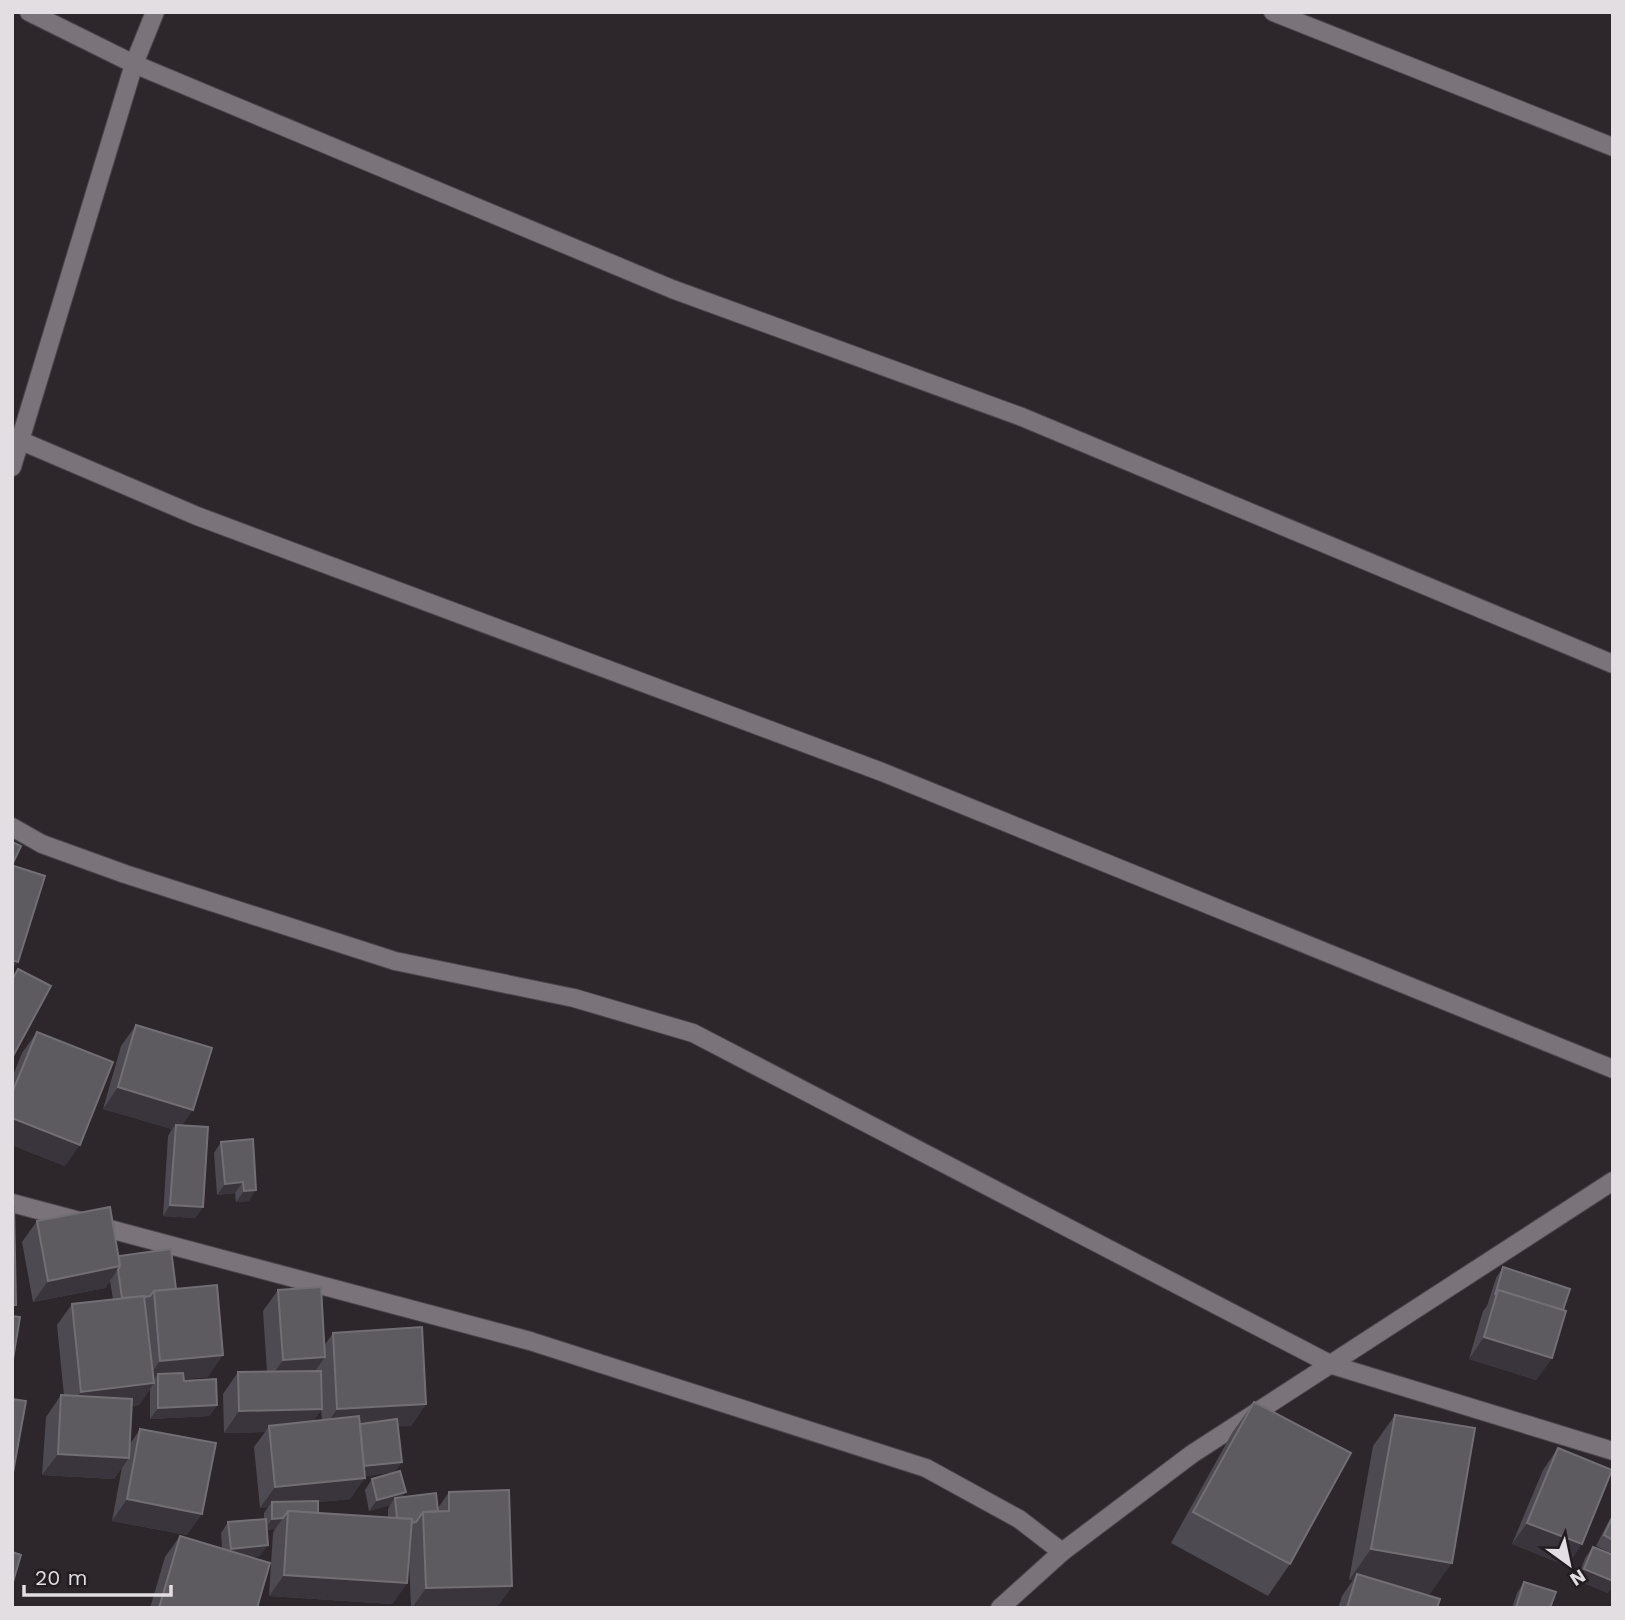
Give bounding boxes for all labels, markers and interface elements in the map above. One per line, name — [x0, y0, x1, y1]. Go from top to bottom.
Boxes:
north arrow — [1534, 1529, 1604, 1599]
scale bar — [24, 1554, 172, 1598]
text: N — [1566, 1564, 1590, 1591]
text: 20 m — [35, 1565, 87, 1590]

